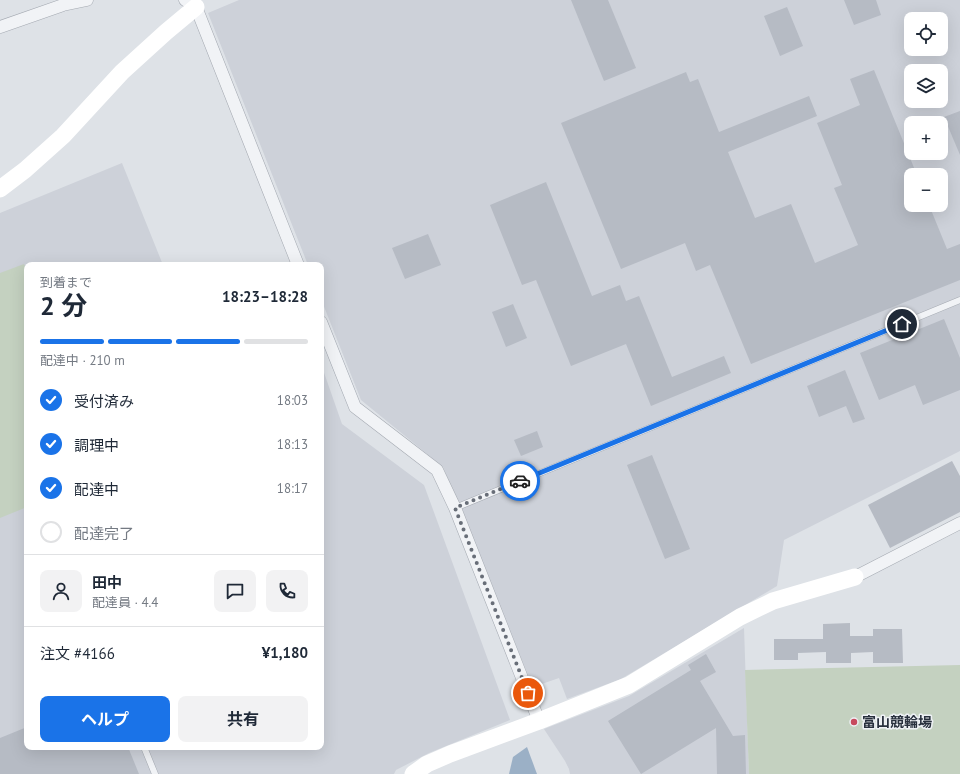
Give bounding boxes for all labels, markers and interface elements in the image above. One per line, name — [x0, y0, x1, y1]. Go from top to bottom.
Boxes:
map controls — [904, 12, 948, 212]
button: locate — [904, 12, 948, 56]
button: layers — [904, 64, 948, 108]
button: + — [904, 116, 948, 160]
button: − — [904, 168, 948, 212]
text: 到着まで — [40, 274, 92, 291]
text: 18:23–18:28 — [222, 287, 308, 306]
text: 2 分 — [40, 289, 87, 322]
pin — [885, 307, 919, 341]
icon: home — [891, 313, 913, 335]
text: 配達中 · 210 m — [40, 352, 125, 369]
icon: check — [40, 389, 62, 411]
text: 受付済み — [74, 392, 134, 411]
text: 18:03 — [277, 392, 308, 409]
icon: check — [40, 433, 62, 455]
text: 調理中 — [74, 436, 119, 455]
text: 18:13 — [277, 436, 308, 453]
courier — [500, 461, 540, 501]
icon: car — [509, 470, 531, 492]
icon: check — [40, 477, 62, 499]
text: 配達中 — [74, 480, 119, 499]
text: 18:17 — [277, 480, 308, 497]
text: 配達完了 — [74, 524, 134, 543]
button: person — [40, 570, 82, 612]
button: chat — [214, 570, 256, 612]
button: phone — [266, 570, 308, 612]
text: 田中 — [92, 573, 122, 592]
text: 配達員 · 4.4 — [92, 594, 158, 611]
text: ¥1,180 — [262, 643, 308, 662]
text: 注文 #4166 — [40, 644, 115, 663]
pin — [511, 676, 545, 710]
icon: bag — [517, 682, 539, 704]
button: ヘルプ — [40, 696, 170, 742]
button: 共有 — [178, 696, 308, 742]
place label: 富山競輪場 — [862, 713, 932, 731]
marker: 富山競輪場 — [849, 717, 859, 727]

